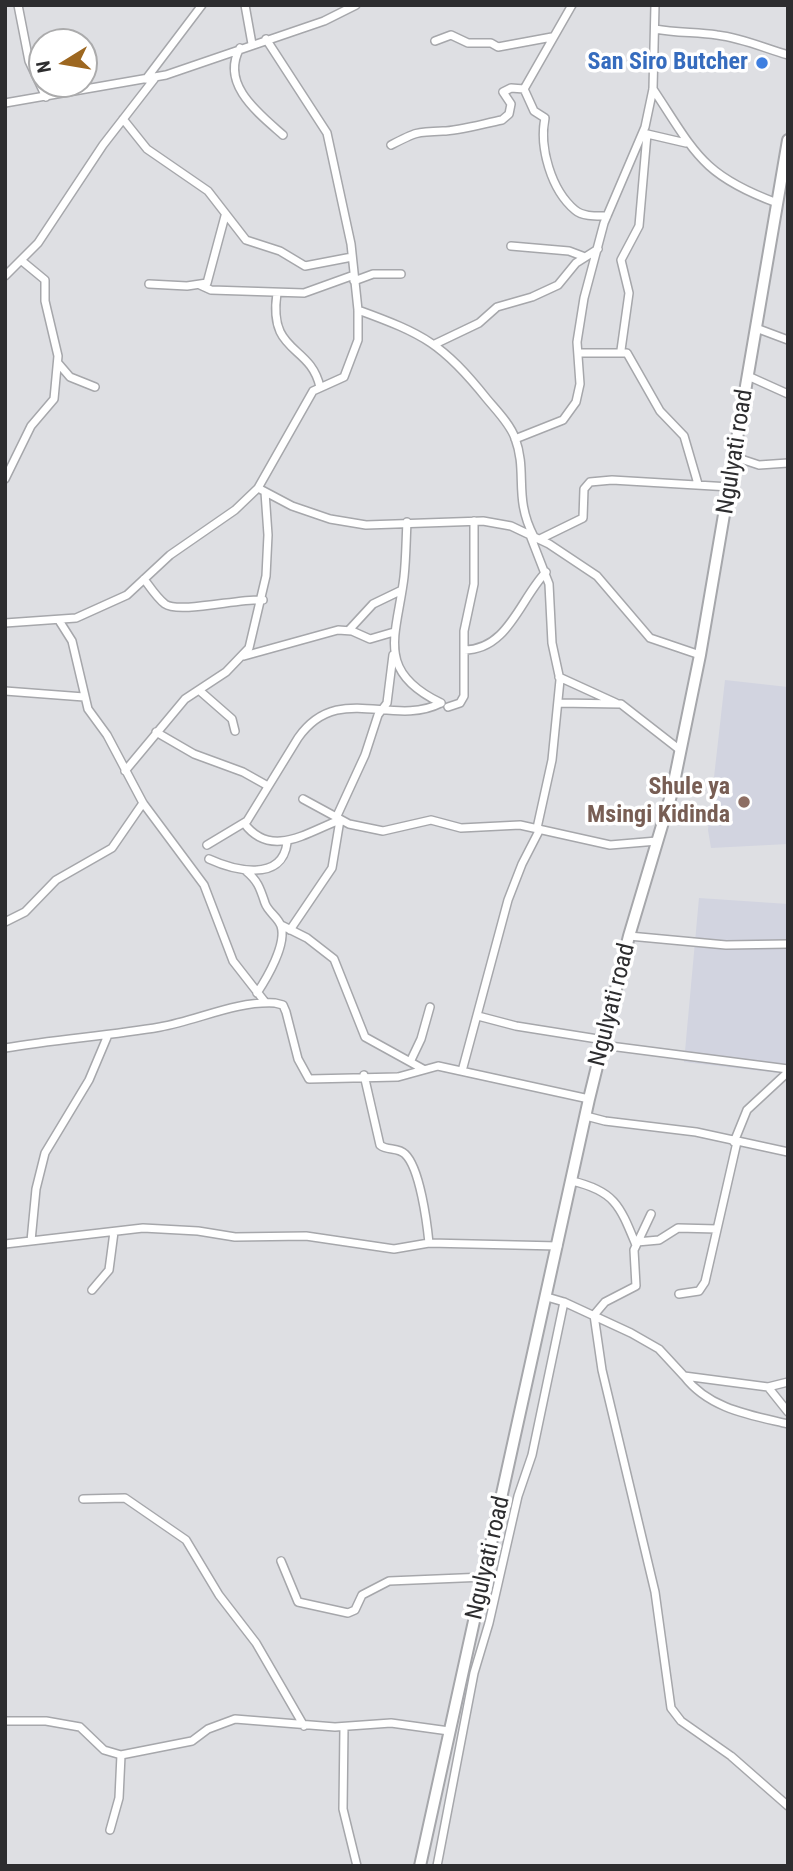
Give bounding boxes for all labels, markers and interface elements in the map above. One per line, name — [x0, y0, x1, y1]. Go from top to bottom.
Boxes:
north arrow — [28, 28, 98, 98]
place label: San Siro Butcher — [587, 49, 748, 77]
marker: San Siro Butcher — [754, 55, 770, 71]
text: N — [31, 59, 56, 75]
street label: Ngulyati road — [712, 388, 760, 516]
place label: Shule ya Msingi Kidinda — [587, 774, 730, 830]
marker: Shule ya Msingi Kidinda — [736, 794, 752, 810]
street label: Ngulyati road — [584, 940, 642, 1070]
street label: Ngulyati road — [461, 1493, 517, 1623]

